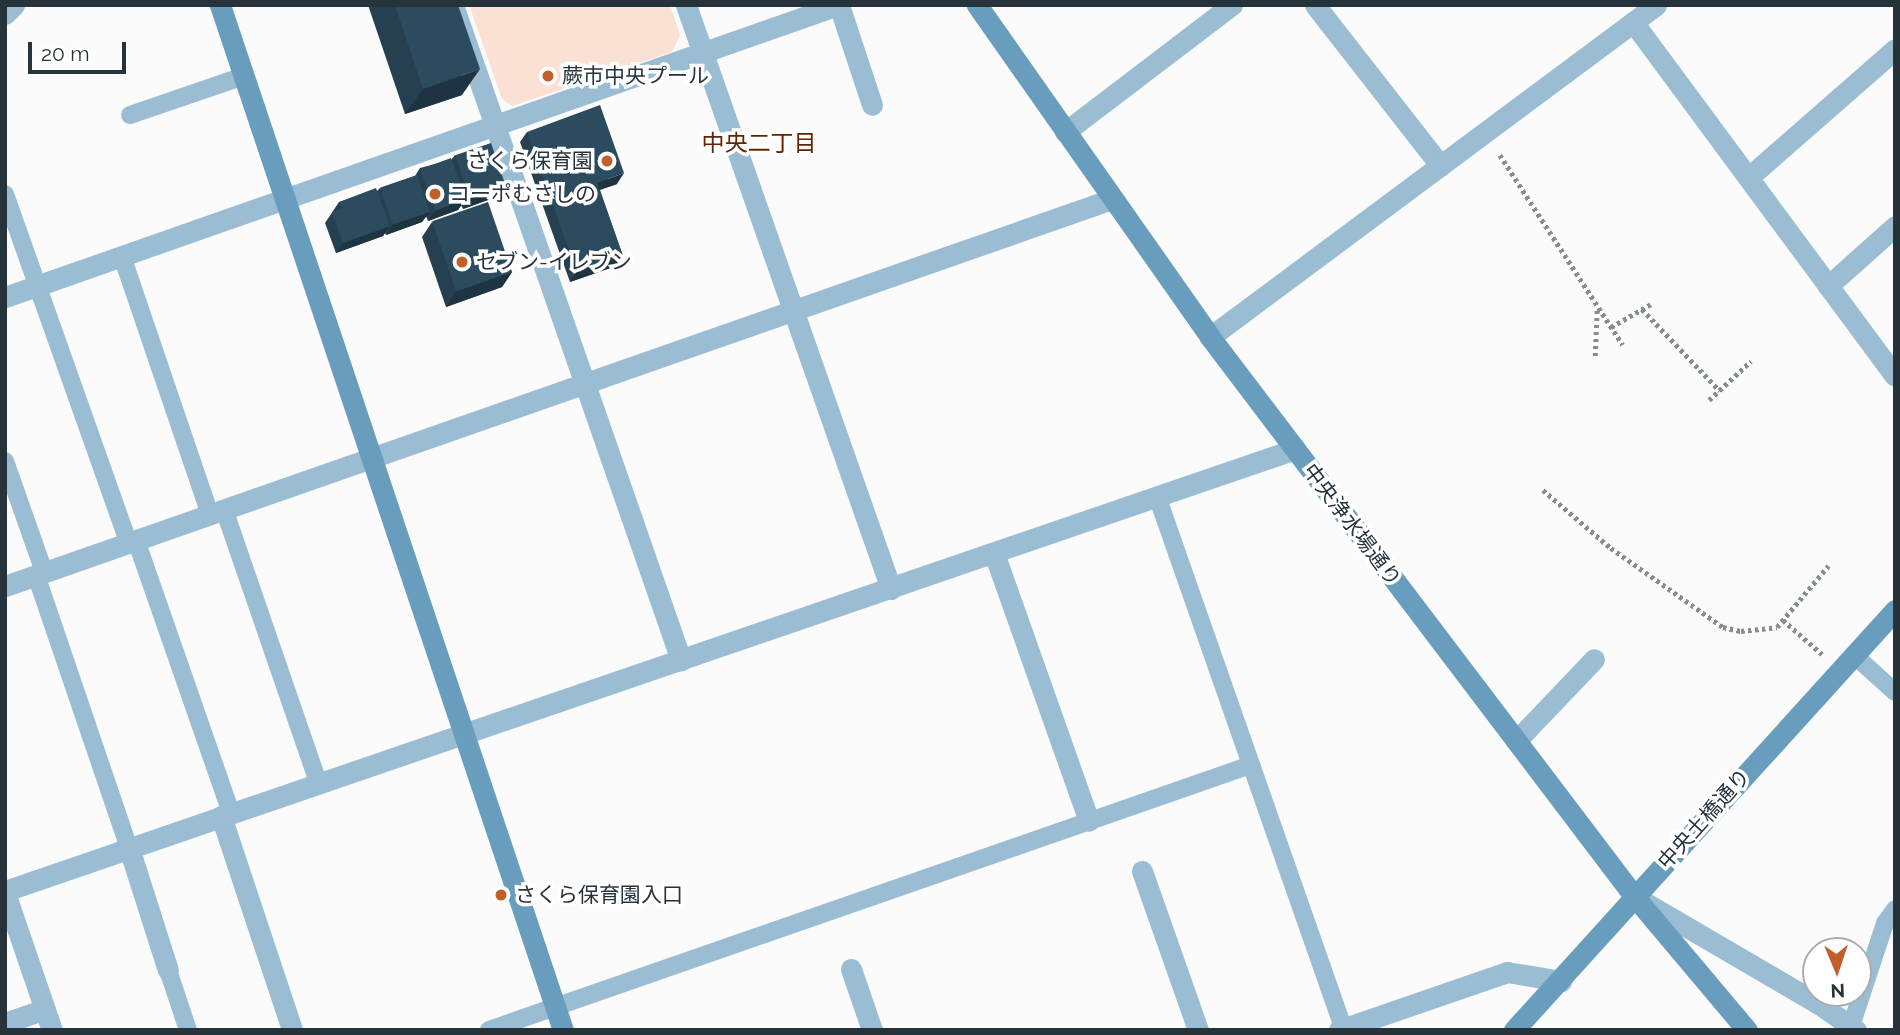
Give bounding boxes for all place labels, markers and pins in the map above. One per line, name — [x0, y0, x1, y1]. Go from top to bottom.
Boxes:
place label: 蕨市中央プール — [562, 63, 709, 89]
marker: 蕨市中央プール — [540, 68, 556, 84]
place label: さくら保育園 — [467, 148, 593, 174]
marker: さくら保育園 — [599, 153, 615, 169]
place label: コーポむさしの — [449, 181, 596, 207]
marker: コーポむさしの — [427, 186, 443, 202]
place label: セブン-イレブン — [476, 249, 632, 275]
marker: セブン-イレブン — [454, 254, 470, 270]
place label: さくら保育園入口 — [515, 882, 683, 908]
marker: さくら保育園入口 — [493, 887, 509, 903]

